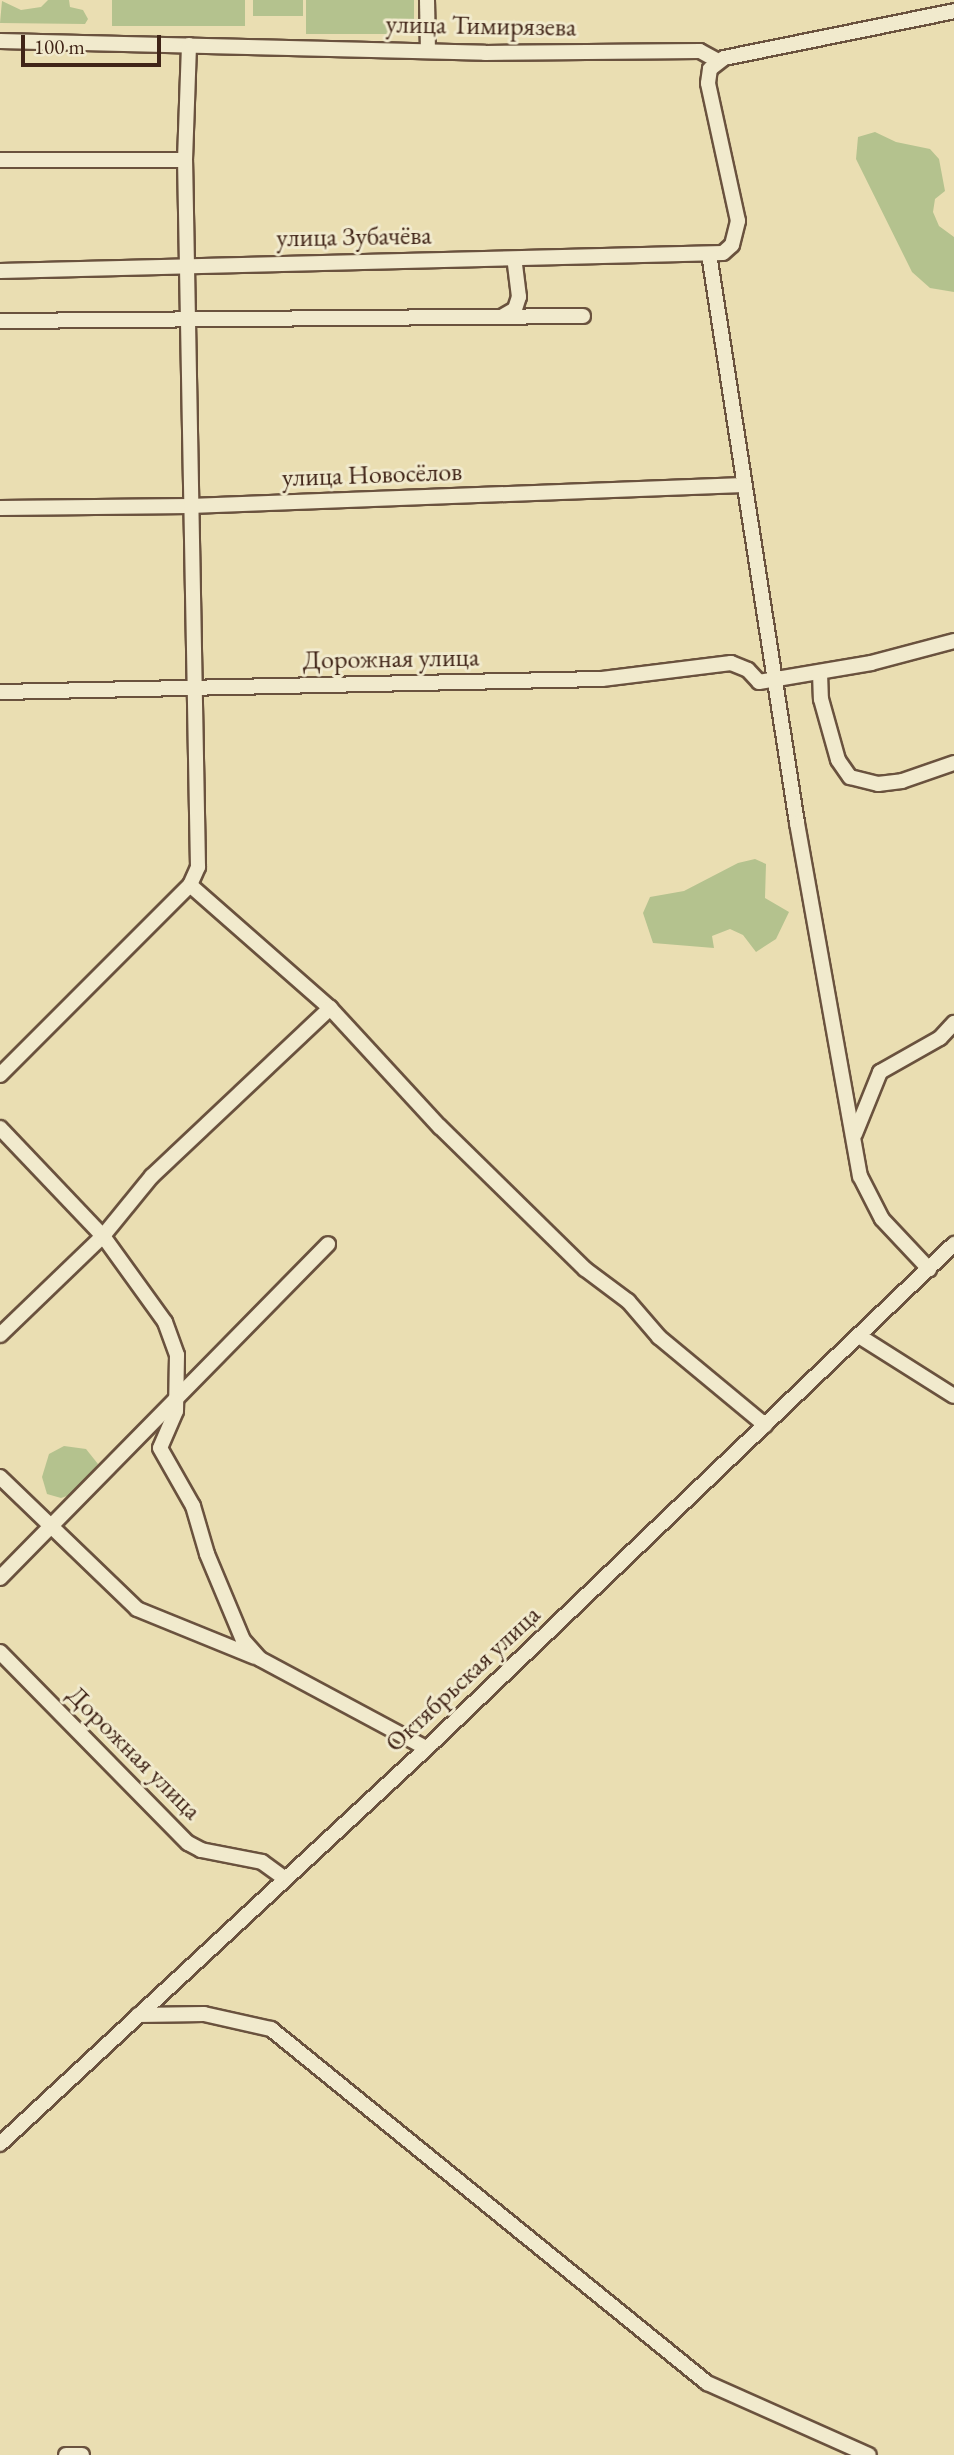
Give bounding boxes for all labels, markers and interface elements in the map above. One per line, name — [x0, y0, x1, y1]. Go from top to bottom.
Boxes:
street label: улица Тимирязева — [385, 9, 577, 43]
scale bar — [24, 21, 164, 65]
text: 100 m — [34, 33, 85, 60]
street label: улица Зубачёва — [276, 220, 432, 254]
street label: улица Новосёлов — [281, 456, 463, 494]
street label: Дорожная улица — [302, 642, 480, 676]
street label: Октябрьская улица — [379, 1599, 547, 1759]
street label: Дорожная улица — [61, 1680, 207, 1826]

